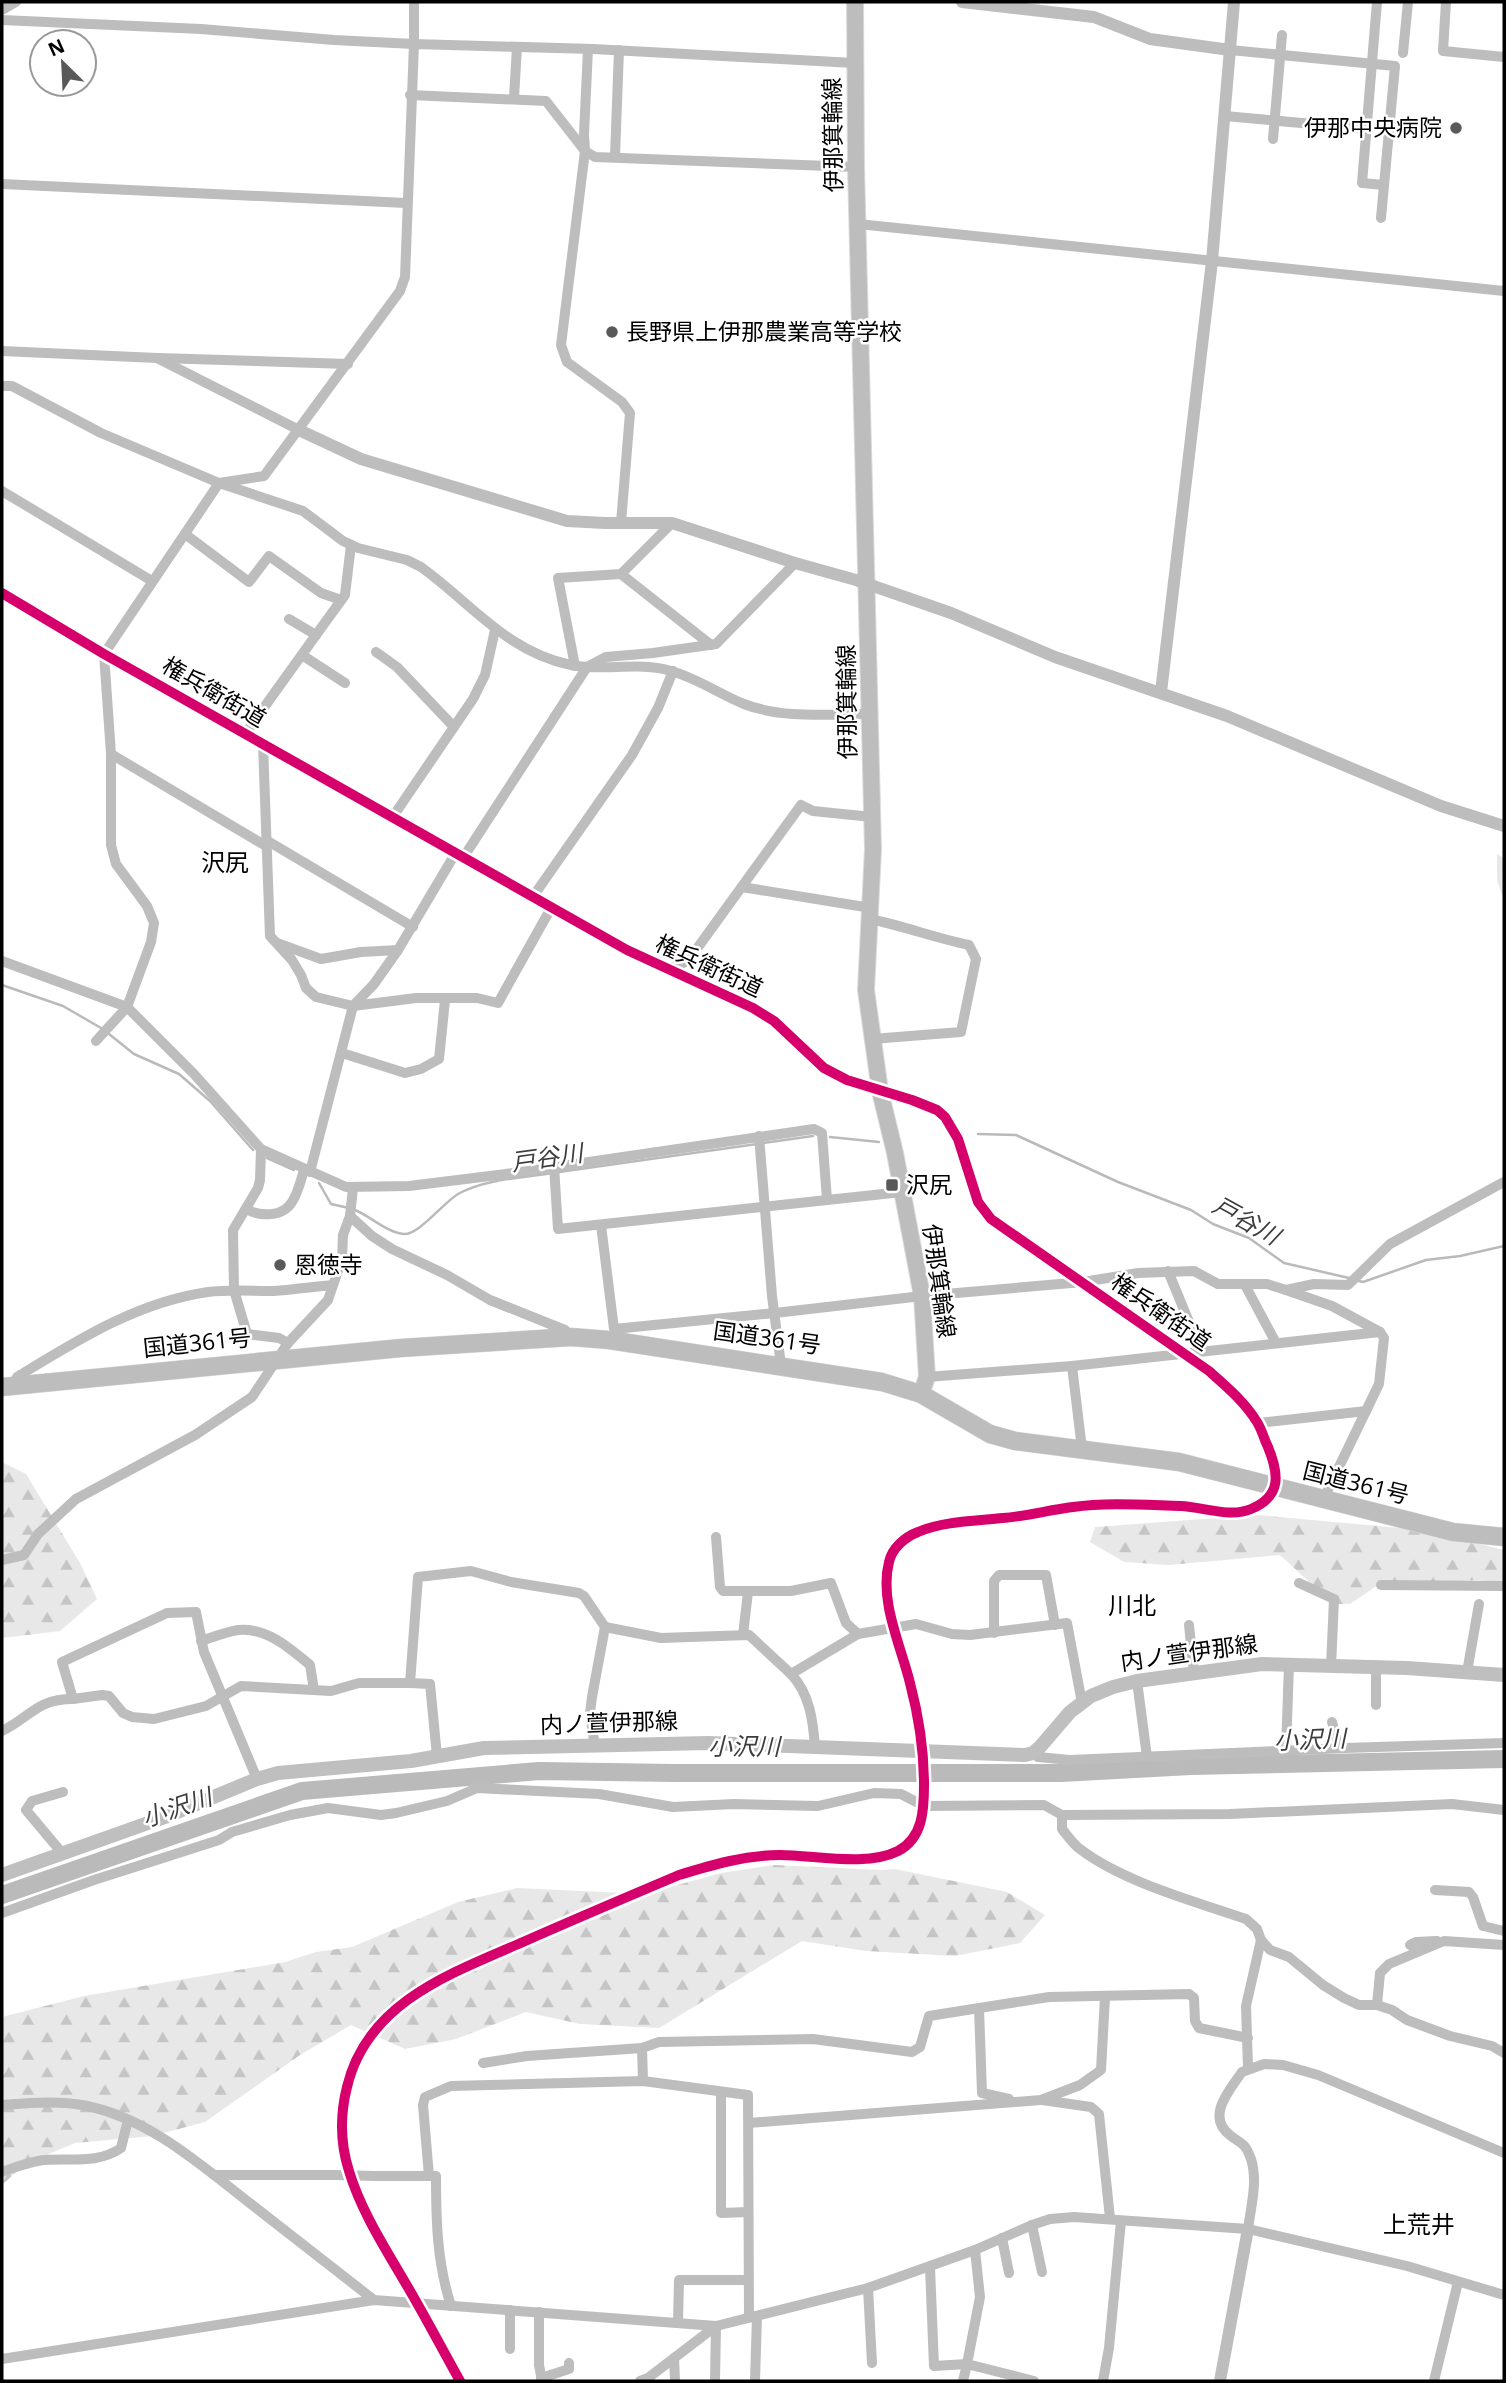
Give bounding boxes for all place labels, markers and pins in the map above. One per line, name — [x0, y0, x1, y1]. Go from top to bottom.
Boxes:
place label: 伊那中央病院 — [1304, 111, 1442, 143]
marker: 伊那中央病院 — [1448, 120, 1464, 136]
place label: 長野県上伊那農業高等学校 — [626, 315, 902, 347]
marker: 長野県上伊那農業高等学校 — [604, 324, 620, 340]
place label: 沢尻 — [906, 1168, 952, 1200]
marker: 沢尻 — [884, 1177, 900, 1193]
place label: 恩徳寺 — [294, 1248, 363, 1280]
marker: 恩徳寺 — [272, 1257, 288, 1273]

